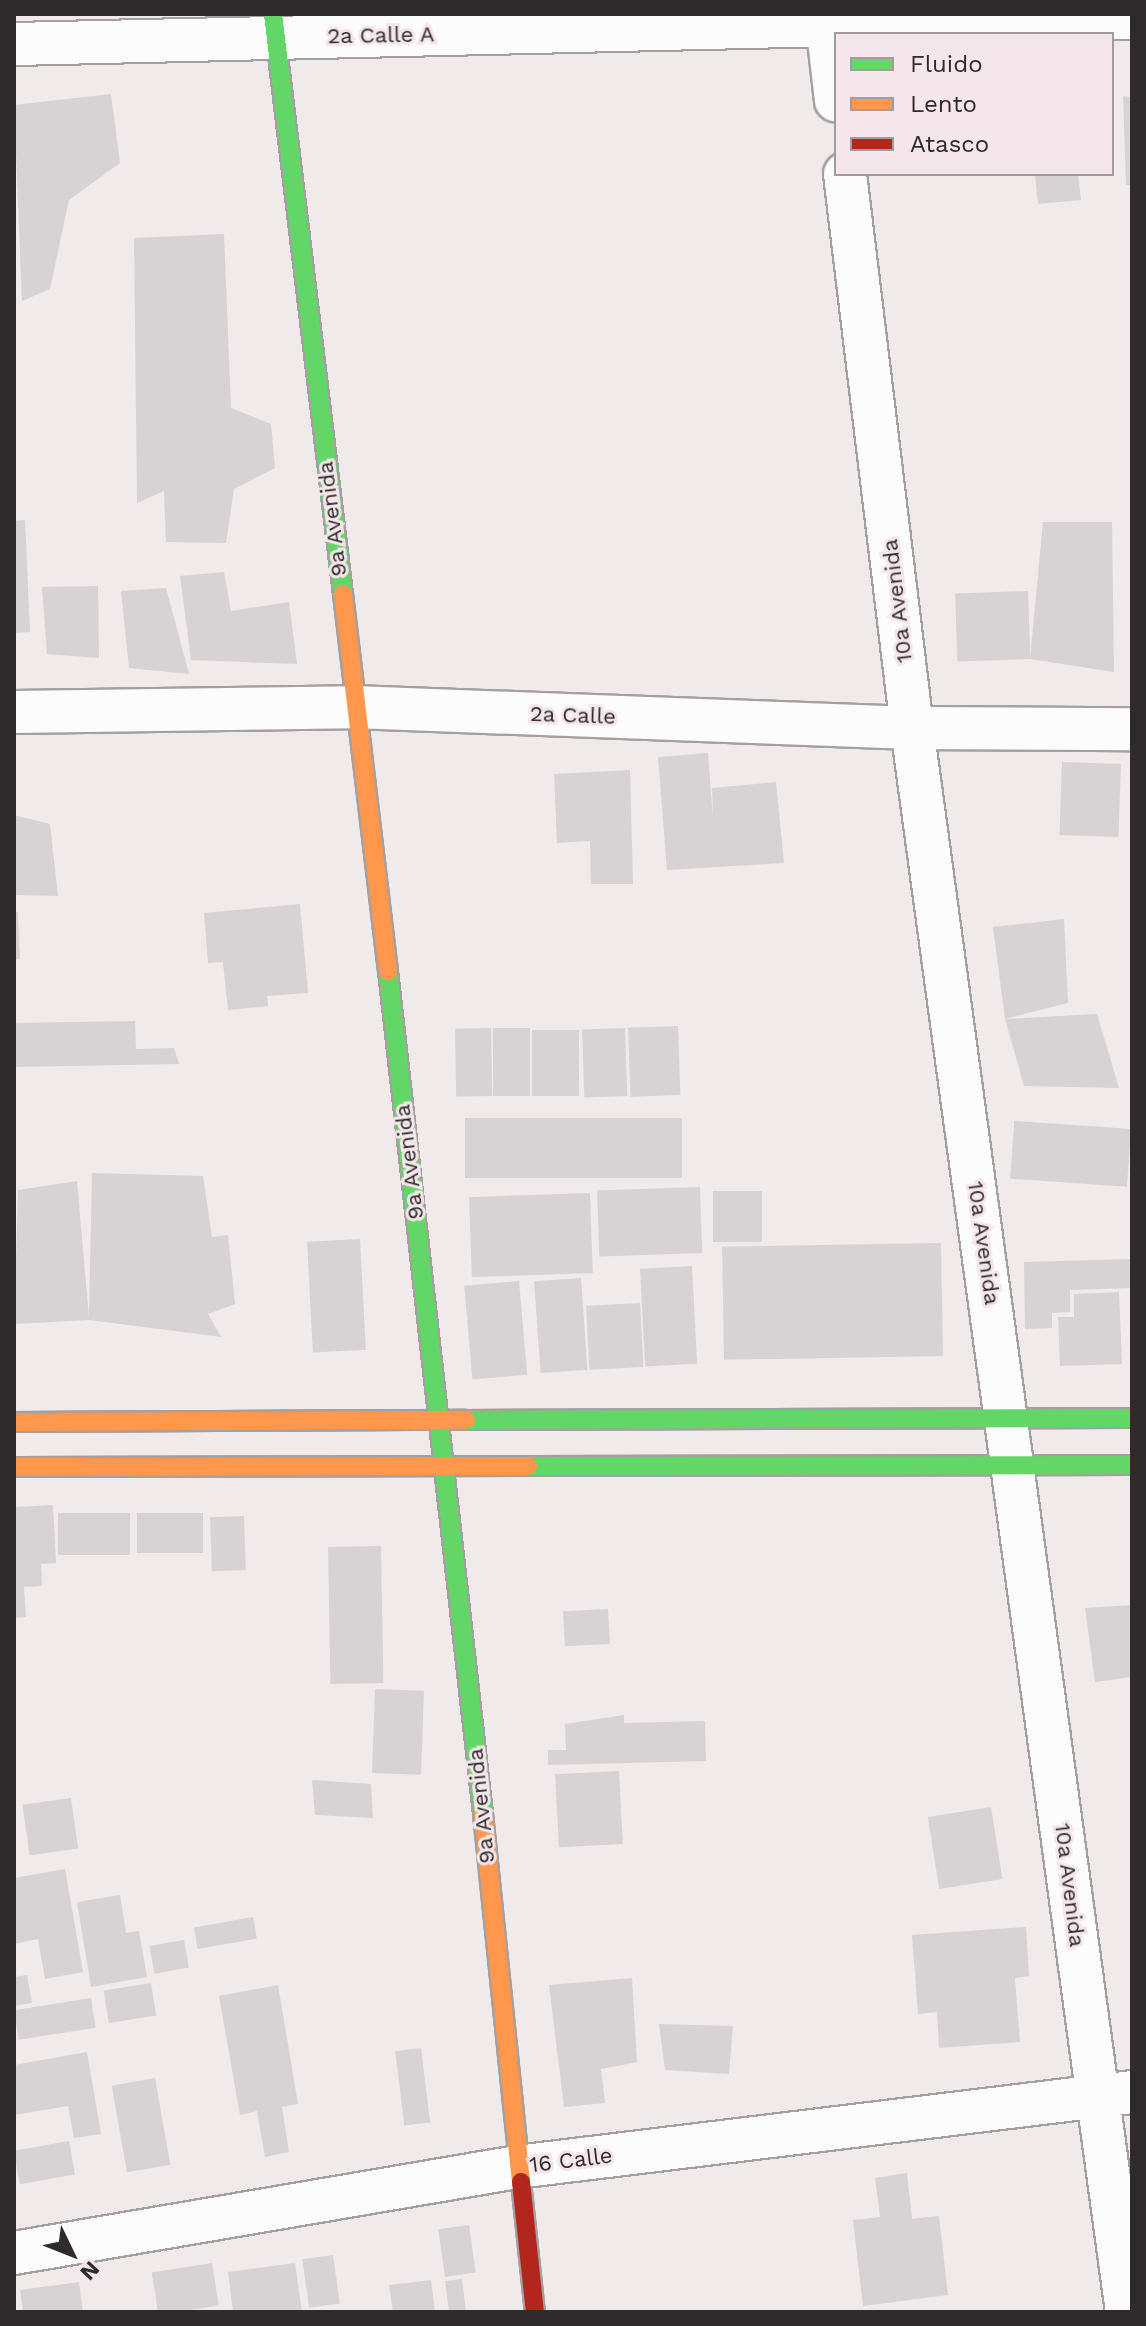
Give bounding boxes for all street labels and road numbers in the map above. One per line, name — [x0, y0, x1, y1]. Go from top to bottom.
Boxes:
street label: 2a Calle A — [327, 21, 435, 49]
street label: 9a Avenida — [312, 459, 352, 579]
street label: 10a Avenida — [876, 537, 918, 665]
street label: 2a Calle — [529, 700, 617, 730]
street label: 9a Avenida — [389, 1102, 429, 1222]
street label: 10a Avenida — [962, 1179, 1006, 1307]
street label: 9a Avenida — [462, 1746, 500, 1866]
street label: 10a Avenida — [1049, 1821, 1091, 1949]
street label: 16 Calle — [528, 2142, 614, 2178]

